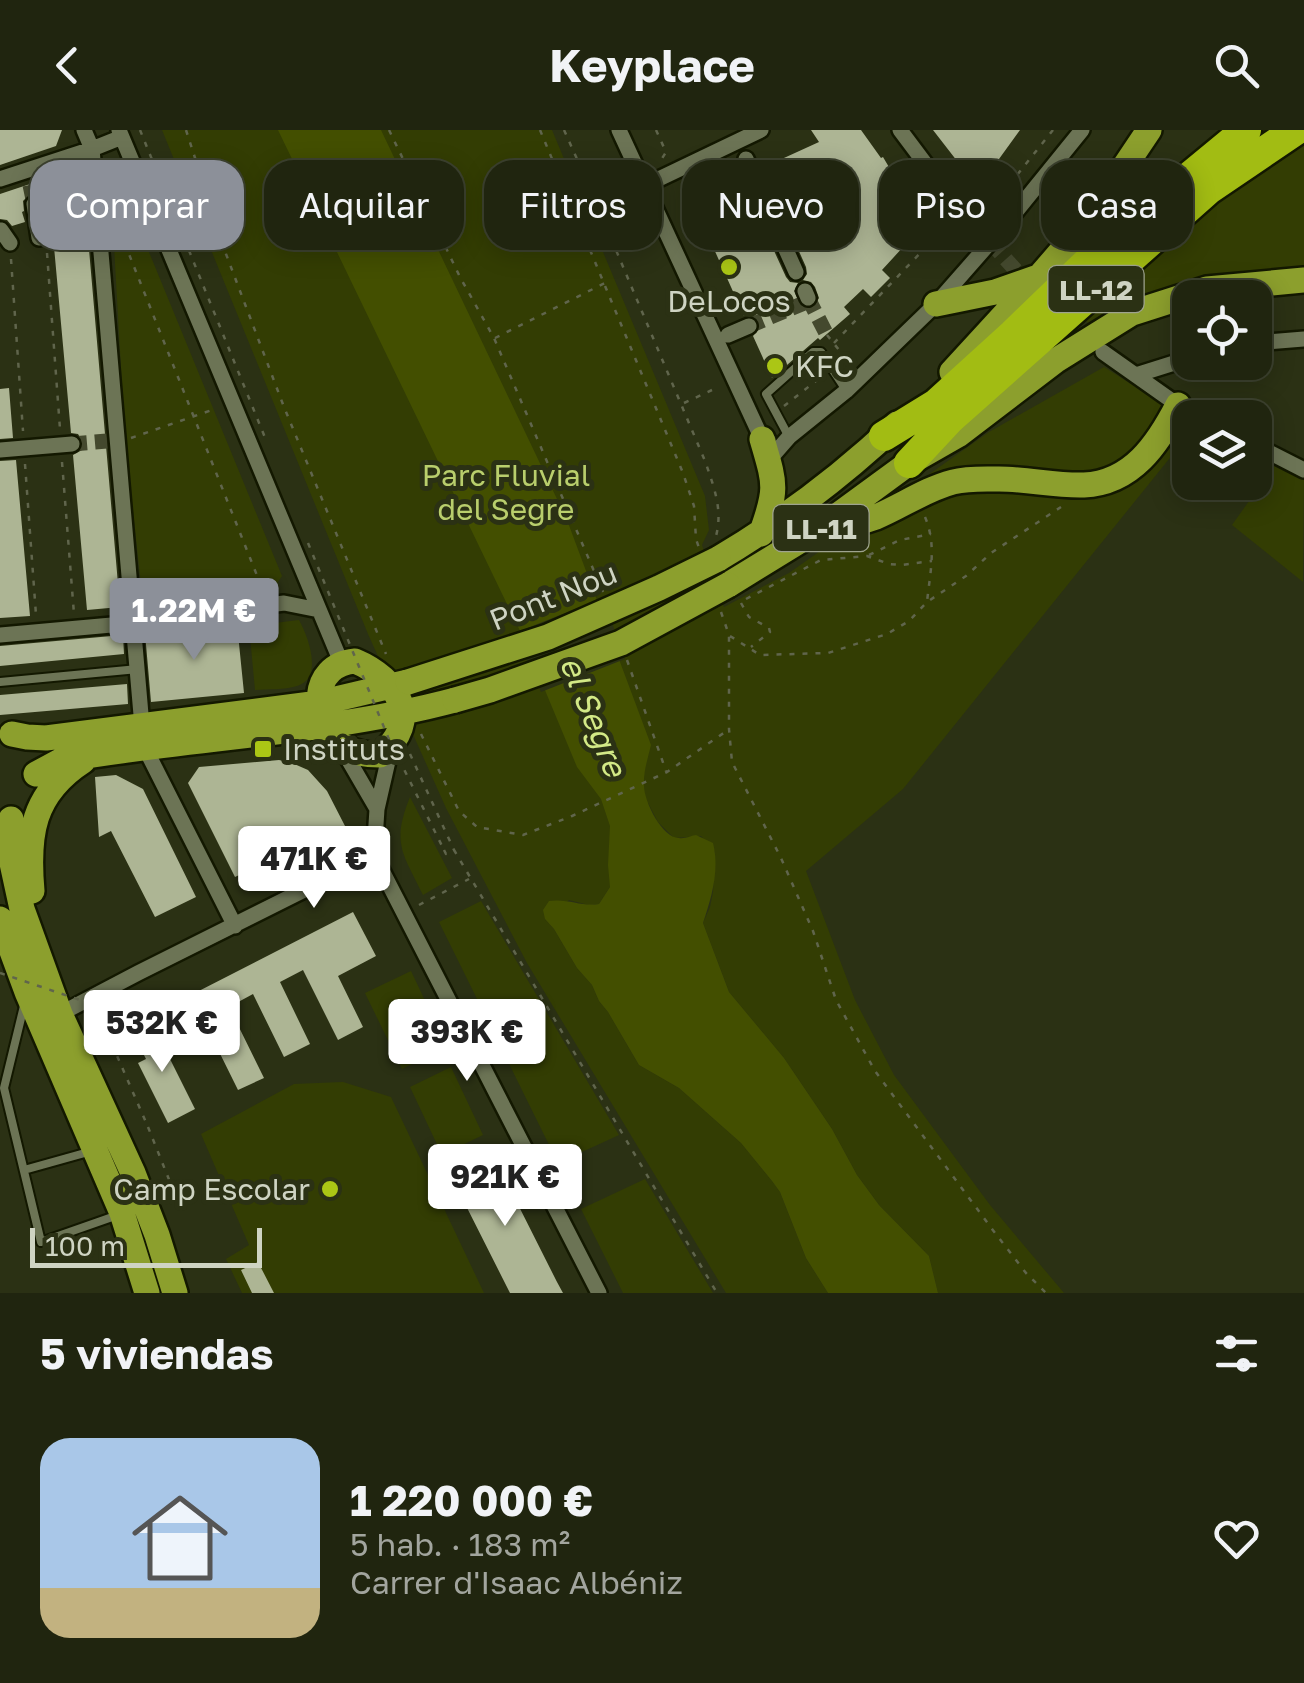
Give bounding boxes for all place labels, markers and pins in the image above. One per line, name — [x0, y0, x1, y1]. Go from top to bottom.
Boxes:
marker: DeLocos — [718, 256, 740, 278]
place label: DeLocos — [667, 283, 791, 319]
place label: KFC — [795, 348, 854, 384]
marker: KFC — [764, 355, 786, 377]
pin: 1.22M € — [102, 578, 286, 663]
place label: Instituts — [283, 731, 405, 767]
marker: Instituts — [252, 738, 274, 760]
pin: 471K € — [233, 826, 395, 911]
pin: 532K € — [81, 990, 243, 1075]
pin: 393K € — [386, 999, 548, 1084]
pin: 921K € — [424, 1144, 586, 1229]
place label: Camp Escolar — [113, 1171, 310, 1207]
marker: Camp Escolar — [319, 1178, 341, 1200]

